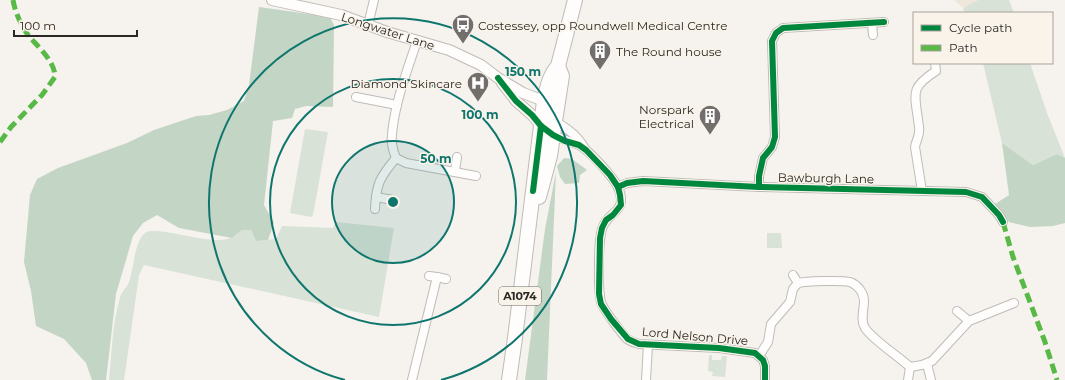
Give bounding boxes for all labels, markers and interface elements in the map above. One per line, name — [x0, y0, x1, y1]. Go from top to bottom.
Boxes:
street label: Longwater Lane — [339, 9, 437, 53]
scale bar — [14, 12, 137, 38]
bus stop icon: Costessey, opp Roundwell Medical Centre — [450, 12, 476, 45]
legend — [913, 12, 1053, 64]
text: 100 m — [20, 18, 56, 33]
place label: Costessey, opp Roundwell Medical Centre — [478, 18, 728, 33]
text: Cycle path — [949, 20, 1012, 35]
building icon: The Round house — [587, 38, 613, 71]
text: Path — [949, 40, 978, 55]
place label: The Round house — [616, 44, 722, 59]
text: 150 m — [505, 64, 541, 79]
hospital icon: Diamond Skincare — [465, 70, 491, 103]
place label: Diamond Skincare — [350, 76, 462, 91]
place label: Norspark Electrical — [639, 102, 695, 131]
building icon: Norspark Electrical — [697, 103, 723, 136]
text: 100 m — [462, 107, 498, 122]
text: 50 m — [420, 151, 452, 166]
street label: Bawburgh Lane — [778, 170, 874, 186]
centre of rings — [386, 195, 400, 209]
road number: A1074 — [499, 287, 541, 305]
street label: Lord Nelson Drive — [641, 324, 749, 348]

